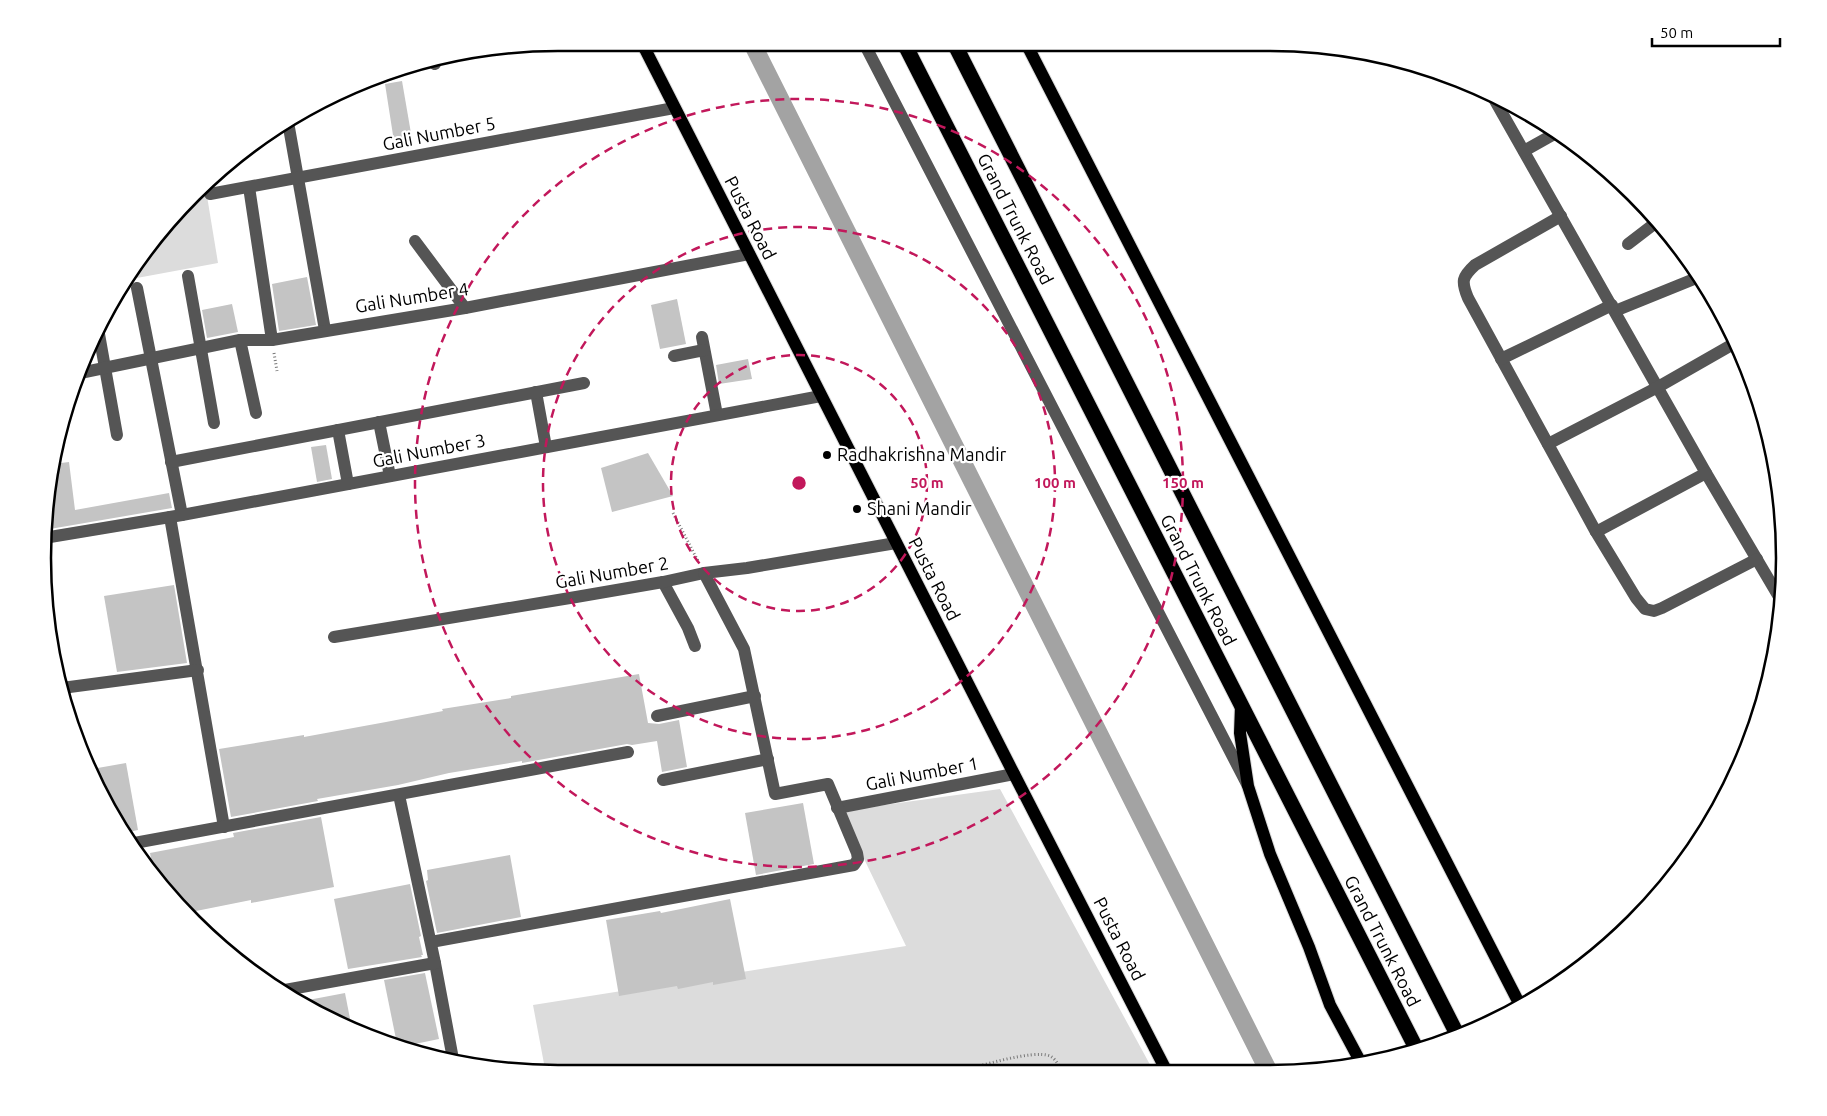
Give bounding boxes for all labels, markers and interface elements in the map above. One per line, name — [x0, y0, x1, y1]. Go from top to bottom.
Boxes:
scale bar — [1652, 15, 1780, 47]
text: 50 m — [1660, 24, 1693, 41]
street label: Gali Number 5 — [381, 112, 497, 154]
street label: Grand Trunk Road — [974, 150, 1058, 287]
street label: Pusta Road — [721, 173, 780, 263]
street label: Gali Number 4 — [354, 278, 470, 316]
street label: Gali Number 3 — [371, 429, 487, 471]
place label: Radhakrishna Mandir — [837, 444, 1007, 464]
marker: Radhakrishna Mandir — [821, 449, 833, 461]
centre of rings — [790, 474, 808, 492]
text: 50 m — [910, 474, 944, 491]
text: 100 m — [1034, 474, 1076, 491]
text: 150 m — [1162, 474, 1204, 491]
place label: Shani Mandir — [867, 498, 972, 518]
marker: Shani Mandir — [851, 503, 863, 515]
street label: Grand Trunk Road — [1157, 511, 1241, 648]
street label: Pusta Road — [905, 534, 964, 624]
street label: Gali Number 2 — [554, 552, 670, 592]
street label: Gali Number 1 — [864, 752, 980, 794]
street label: Grand Trunk Road — [1341, 872, 1425, 1009]
street label: Pusta Road — [1090, 894, 1149, 984]

